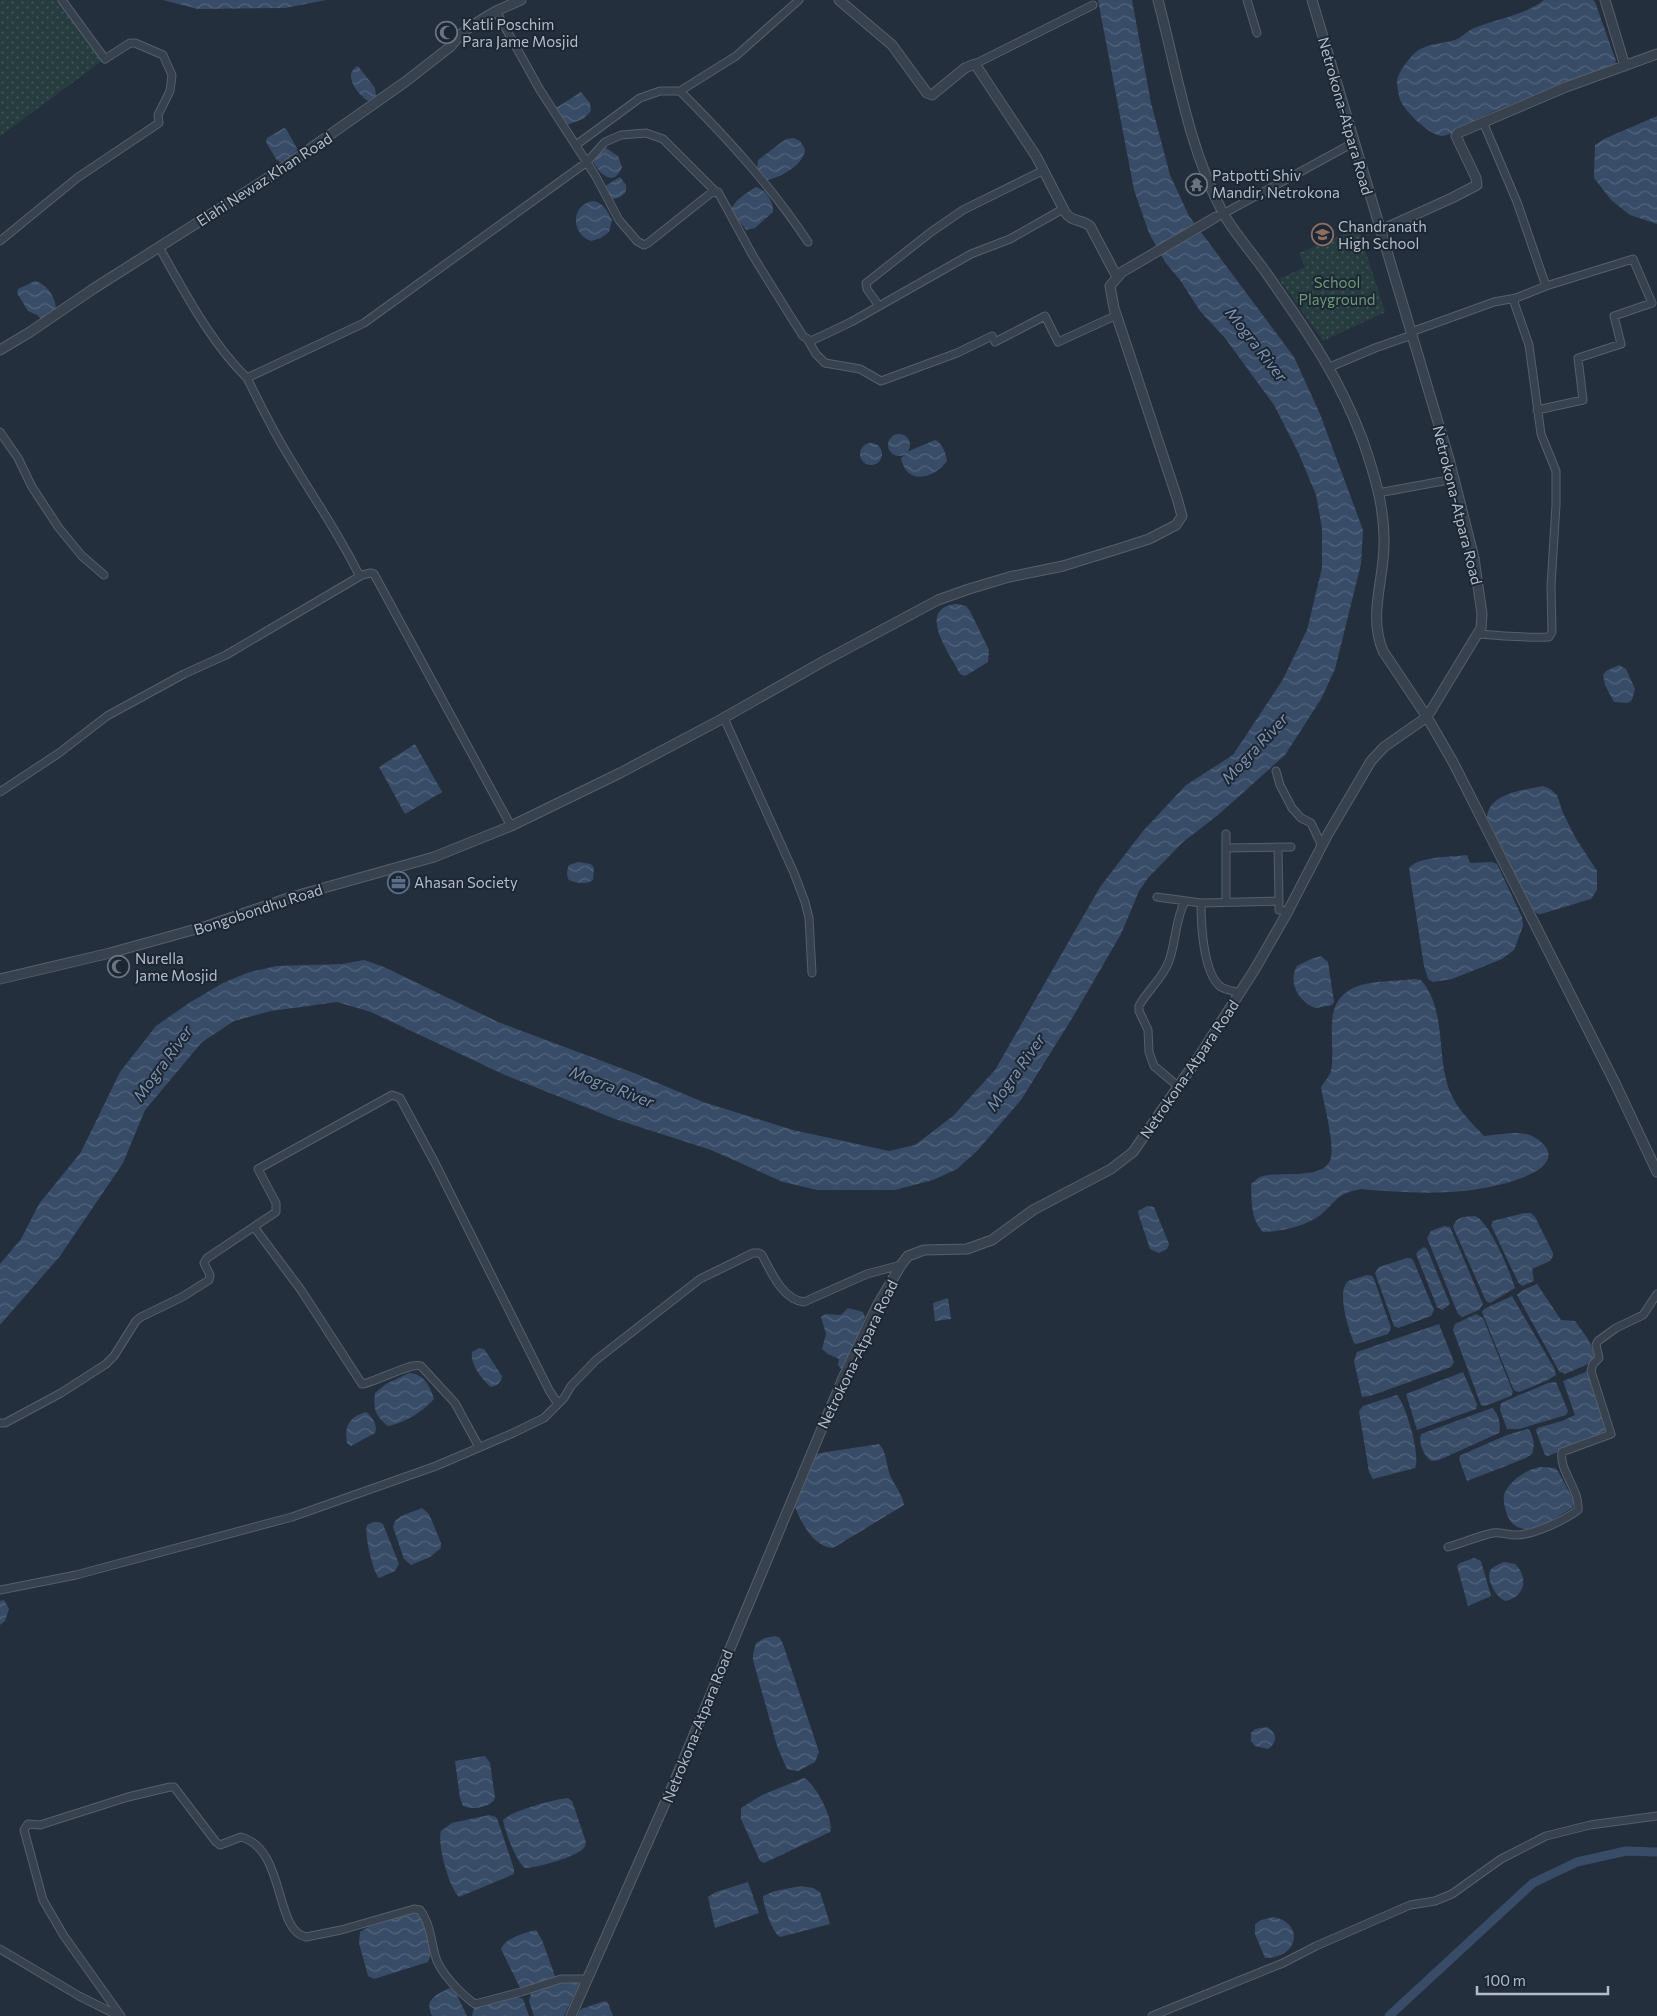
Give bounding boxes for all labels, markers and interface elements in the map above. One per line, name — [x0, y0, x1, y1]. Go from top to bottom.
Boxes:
place label: Katli Poschim Para Jame Mosjid — [462, 15, 578, 50]
mosque icon: Katli Poschim Para Jame Mosjid — [434, 21, 458, 45]
street label: Netrokona-Atpara Road — [1315, 35, 1377, 197]
street label: Elahi Newaz Khan Road — [193, 128, 335, 230]
place label: Patpotti Shiv Mandir, Netrokona — [1212, 166, 1340, 201]
temple icon: Patpotti Shiv Mandir, Netrokona — [1184, 172, 1208, 196]
place label: Chandranath High School — [1338, 217, 1427, 252]
school or university icon: Chandranath High School — [1310, 223, 1334, 247]
park label: School Playground — [1299, 273, 1375, 308]
water label: Mogra River — [1222, 303, 1292, 385]
street label: Netrokona-Atpara Road — [1430, 424, 1486, 586]
water label: Mogra River — [1217, 709, 1292, 787]
office icon: Ahasan Society — [386, 870, 410, 894]
place label: Ahasan Society — [414, 873, 518, 891]
street label: Bongobondhu Road — [191, 880, 325, 938]
place label: Nurella Jame Mosjid — [135, 949, 217, 984]
mosque icon: Nurella Jame Mosjid — [107, 955, 131, 979]
street label: Netrokona-Atpara Road — [1136, 996, 1242, 1142]
water label: Mogra River — [128, 1021, 196, 1105]
water label: Mogra River — [982, 1030, 1049, 1114]
water label: Mogra River — [567, 1061, 657, 1111]
street label: Netrokona-Atpara Road — [813, 1277, 901, 1431]
street label: Netrokona-Atpara Road — [658, 1647, 736, 1805]
scale bar — [1477, 1964, 1608, 1996]
text: 100 m — [1484, 1971, 1526, 1989]

